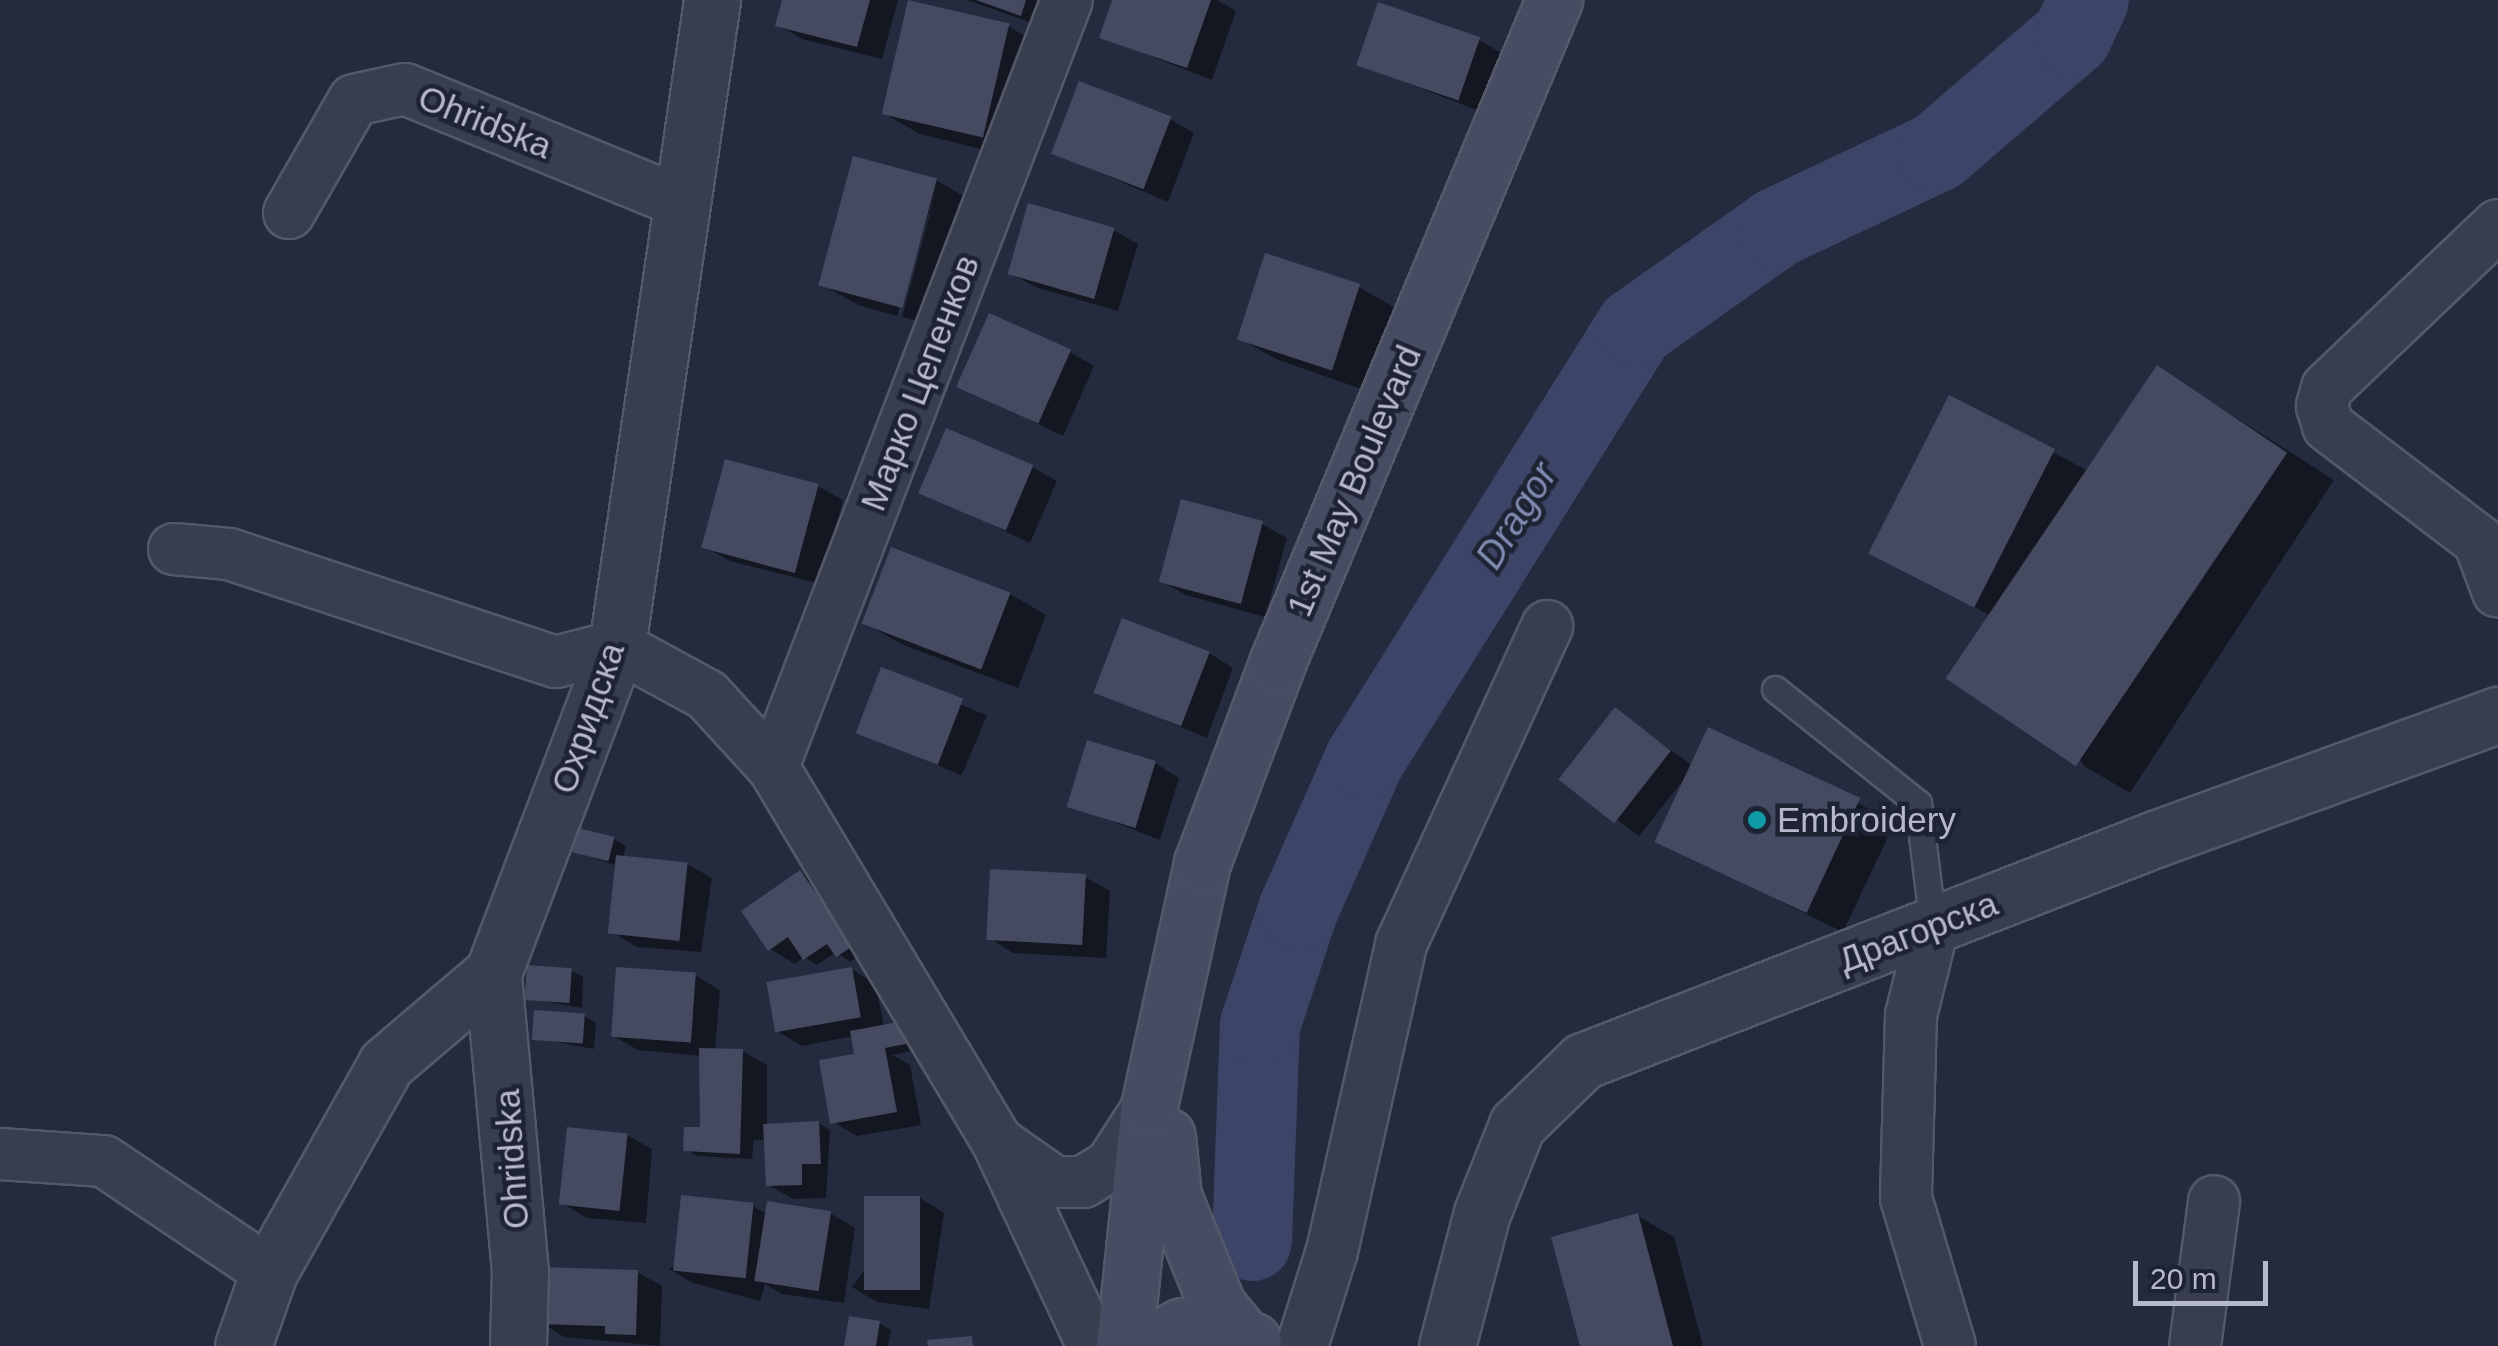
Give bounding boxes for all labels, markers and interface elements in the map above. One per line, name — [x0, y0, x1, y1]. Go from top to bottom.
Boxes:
street label: Ohridska — [412, 76, 558, 168]
street label: Марко Цепенков — [852, 249, 988, 517]
street label: 1st May Boulevard — [1278, 339, 1430, 623]
water label: Dragor — [1467, 455, 1567, 577]
street label: Охридска — [543, 637, 633, 799]
place label: Embroidery — [1777, 799, 1956, 841]
marker: Embroidery — [1746, 809, 1768, 831]
street label: Драгорска — [1833, 883, 2003, 981]
street label: Ohridska — [486, 1088, 538, 1230]
scale bar — [2138, 1241, 2273, 1303]
text: 20 m — [2150, 1262, 2217, 1295]

